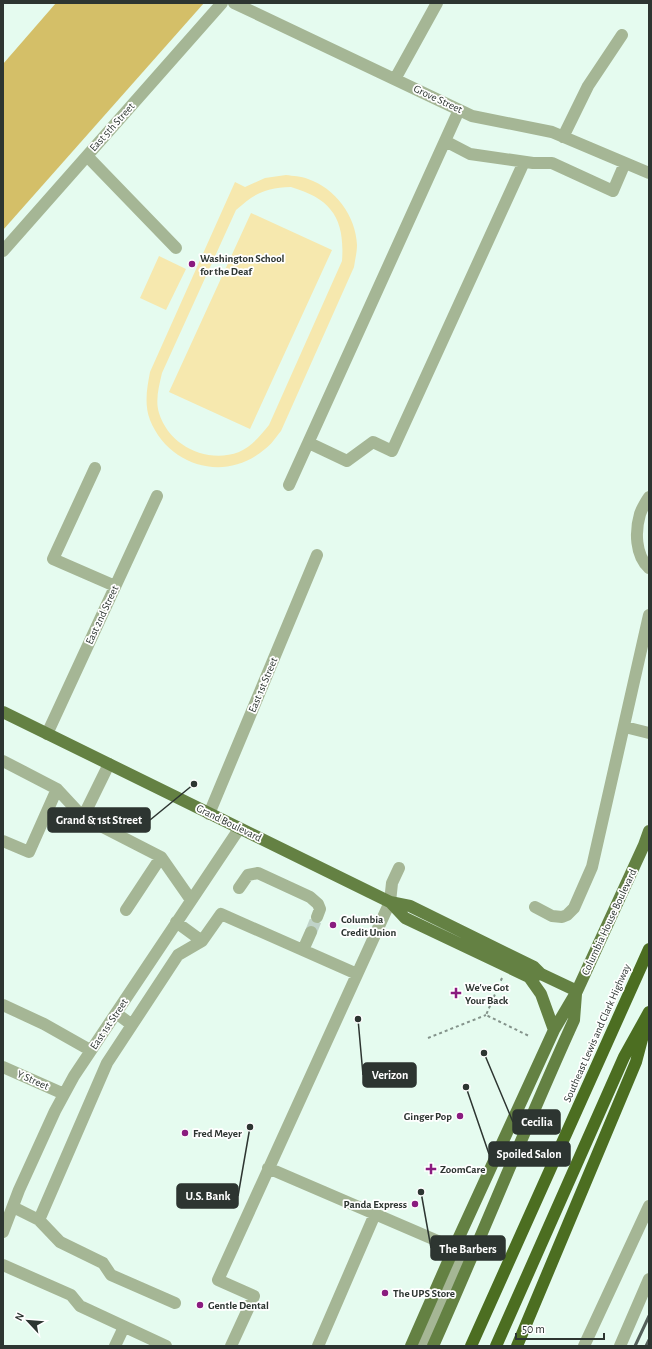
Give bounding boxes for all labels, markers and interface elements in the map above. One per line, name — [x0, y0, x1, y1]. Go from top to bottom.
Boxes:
street label: Grove Street — [412, 83, 465, 115]
street label: East 5th Street — [87, 100, 137, 153]
place label: Washington School for the Deaf — [200, 253, 285, 277]
marker: Washington School for the Deaf — [187, 259, 197, 269]
street label: East 2nd Street — [84, 583, 121, 646]
street label: East 1st Street — [246, 655, 280, 714]
street label: Grand Boulevard — [195, 802, 264, 844]
callout: Grand & 1st Street — [48, 808, 150, 832]
text: Grand & 1st Street — [56, 814, 142, 826]
street label: Columbia House Boulevard — [580, 867, 639, 977]
place label: Columbia Credit Union — [341, 914, 396, 938]
marker: Columbia Credit Union — [328, 920, 338, 930]
street label: Southeast Lewis and Clark Highway — [561, 962, 633, 1104]
place label: We've Got Your Back — [465, 982, 509, 1006]
marker: We've Got Your Back — [450, 987, 462, 999]
street label: East 1st Street — [88, 996, 130, 1051]
callout: Verizon — [363, 1063, 416, 1087]
street label: Y Street — [15, 1068, 51, 1092]
text: Verizon — [372, 1069, 408, 1081]
callout: Cecilia — [513, 1110, 560, 1134]
place label: Ginger Pop — [404, 1111, 452, 1122]
marker: Ginger Pop — [455, 1111, 465, 1121]
text: Cecilia — [521, 1116, 553, 1128]
marker: Fred Meyer — [180, 1128, 190, 1138]
place label: Fred Meyer — [193, 1128, 242, 1139]
callout: Spoiled Salon — [489, 1142, 570, 1166]
text: Spoiled Salon — [496, 1148, 562, 1160]
marker: ZoomCare — [425, 1163, 437, 1175]
place label: ZoomCare — [440, 1164, 485, 1175]
callout: U.S. Bank — [177, 1184, 238, 1208]
text: U.S. Bank — [185, 1190, 231, 1202]
place label: Panda Express — [344, 1199, 407, 1210]
marker: Panda Express — [410, 1199, 420, 1209]
callout: The Barbers — [431, 1236, 505, 1260]
text: The Barbers — [439, 1243, 497, 1255]
marker: The UPS Store — [380, 1288, 390, 1298]
place label: The UPS Store — [393, 1288, 455, 1299]
marker: Gentle Dental — [195, 1300, 205, 1310]
place label: Gentle Dental — [208, 1300, 269, 1311]
north arrow — [8, 1301, 48, 1341]
text: N — [13, 1311, 26, 1323]
scale bar — [516, 1315, 604, 1341]
text: 50 m — [522, 1323, 545, 1335]

